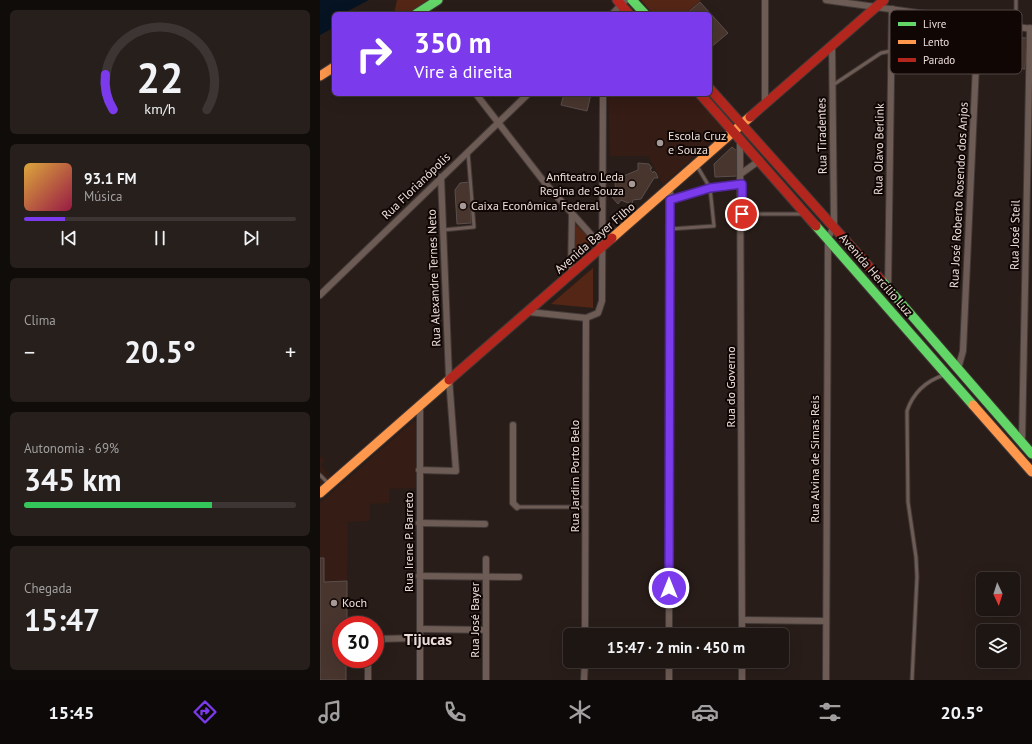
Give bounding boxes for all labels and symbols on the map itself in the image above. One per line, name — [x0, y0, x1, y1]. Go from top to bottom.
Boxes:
legend — [890, 10, 1022, 74]
text: Livre — [923, 17, 947, 31]
text: Lento — [923, 35, 949, 49]
text: Parado — [923, 53, 955, 67]
street label: Rua Tiradentes — [813, 98, 830, 174]
street label: Rua José Roberto Rosendo dos Anjos — [946, 102, 971, 288]
street label: Rua Olavo Berlink — [870, 103, 887, 195]
place label: Escola Cruz e Souza — [668, 128, 726, 157]
marker: Escola Cruz e Souza — [655, 138, 665, 148]
street label: Rua Florianópolis — [378, 149, 453, 222]
place label: Anfiteatro Leda Regina de Souza — [540, 169, 624, 198]
marker: Anfiteatro Leda Regina de Souza — [627, 179, 637, 189]
pin — [725, 197, 759, 231]
place label: Caixa Econômica Federal — [471, 198, 600, 213]
street label: Avenida Bayer Filho — [551, 199, 638, 277]
street label: Rua José Steil — [1006, 199, 1023, 270]
marker: Caixa Econômica Federal — [458, 201, 468, 211]
street label: Rua Alexandre Ternes Neto — [424, 209, 443, 347]
street label: Avenida Hercílio Luz — [836, 230, 916, 319]
street label: Rua do Governo — [723, 346, 738, 428]
street label: Rua Alvina de Simas Reis — [807, 395, 822, 523]
street label: Rua Jardim Porto Belo — [567, 420, 582, 532]
street label: Rua Irene P. Barreto — [401, 492, 416, 592]
position arrow — [648, 567, 690, 609]
north arrow — [976, 572, 1020, 616]
street label: Rua José Bayer — [467, 582, 482, 658]
place label: Koch — [342, 595, 367, 610]
marker: Koch — [329, 598, 339, 608]
speed limit sign: 30 — [332, 616, 384, 668]
district label: Tijucas — [404, 629, 452, 649]

